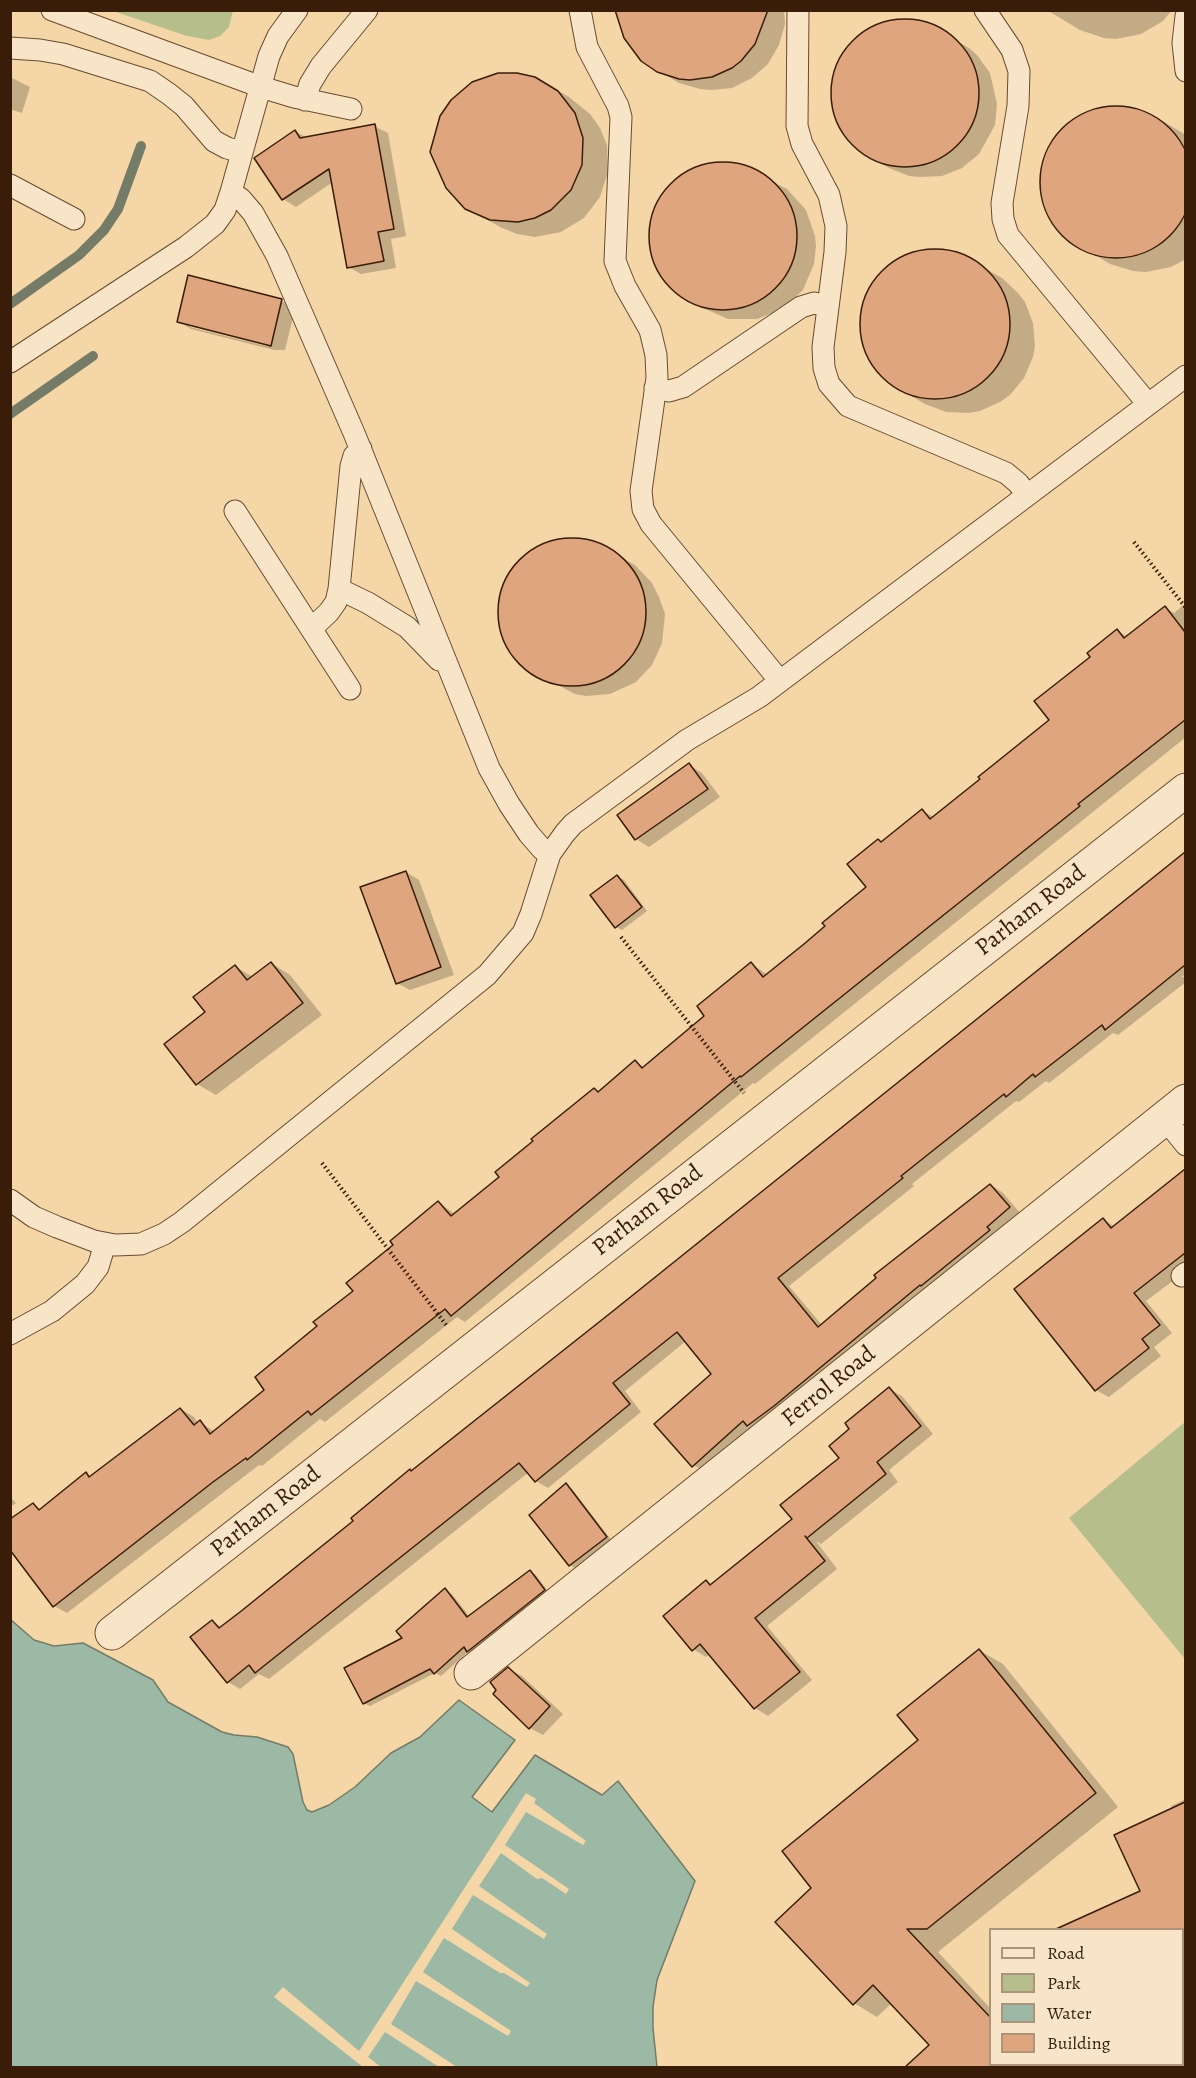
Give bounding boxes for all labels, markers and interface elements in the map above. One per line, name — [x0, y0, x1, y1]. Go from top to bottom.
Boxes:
street label: Parham Road — [970, 859, 1092, 963]
street label: Parham Road — [587, 1159, 709, 1263]
street label: Ferrol Road — [776, 1340, 882, 1434]
street label: Parham Road — [205, 1460, 327, 1564]
legend — [989, 1928, 1184, 2066]
text: Road — [1047, 1941, 1084, 1965]
text: Park — [1047, 1971, 1081, 1995]
text: Water — [1047, 2001, 1092, 2025]
text: Building — [1047, 2031, 1111, 2055]

